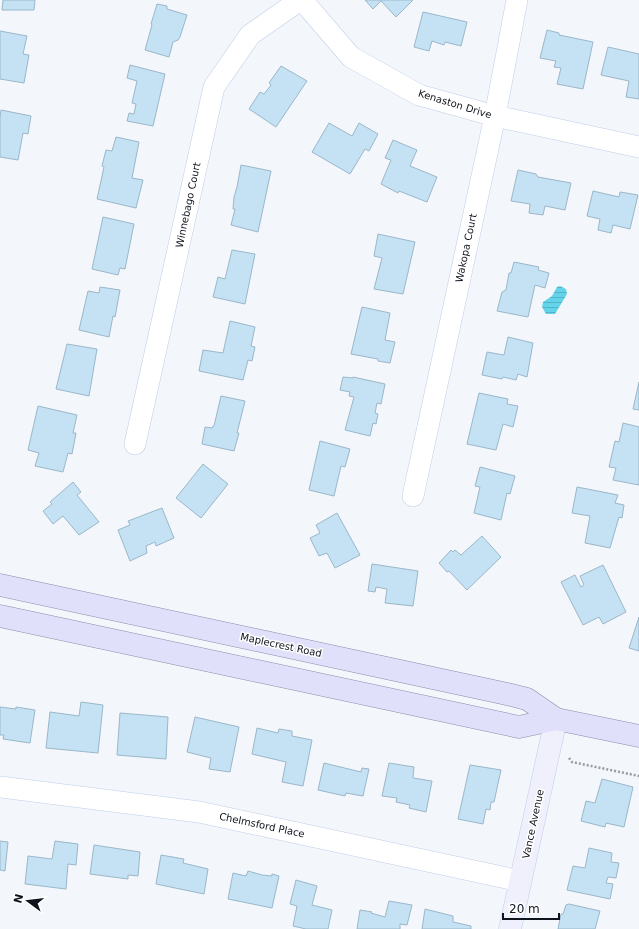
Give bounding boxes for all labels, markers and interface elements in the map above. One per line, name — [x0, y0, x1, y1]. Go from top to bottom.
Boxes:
street label: Kenaston Drive — [417, 88, 493, 120]
street label: Winnebago Court — [174, 161, 202, 249]
street label: Wakopa Court — [453, 213, 479, 283]
street label: Maplecrest Road — [239, 631, 323, 659]
street label: Vance Avenue — [520, 788, 546, 860]
street label: Chelmsford Place — [218, 811, 306, 839]
north arrow — [8, 881, 48, 921]
text: N — [11, 892, 26, 905]
scale bar — [503, 895, 559, 921]
text: 20 m — [509, 902, 540, 916]

